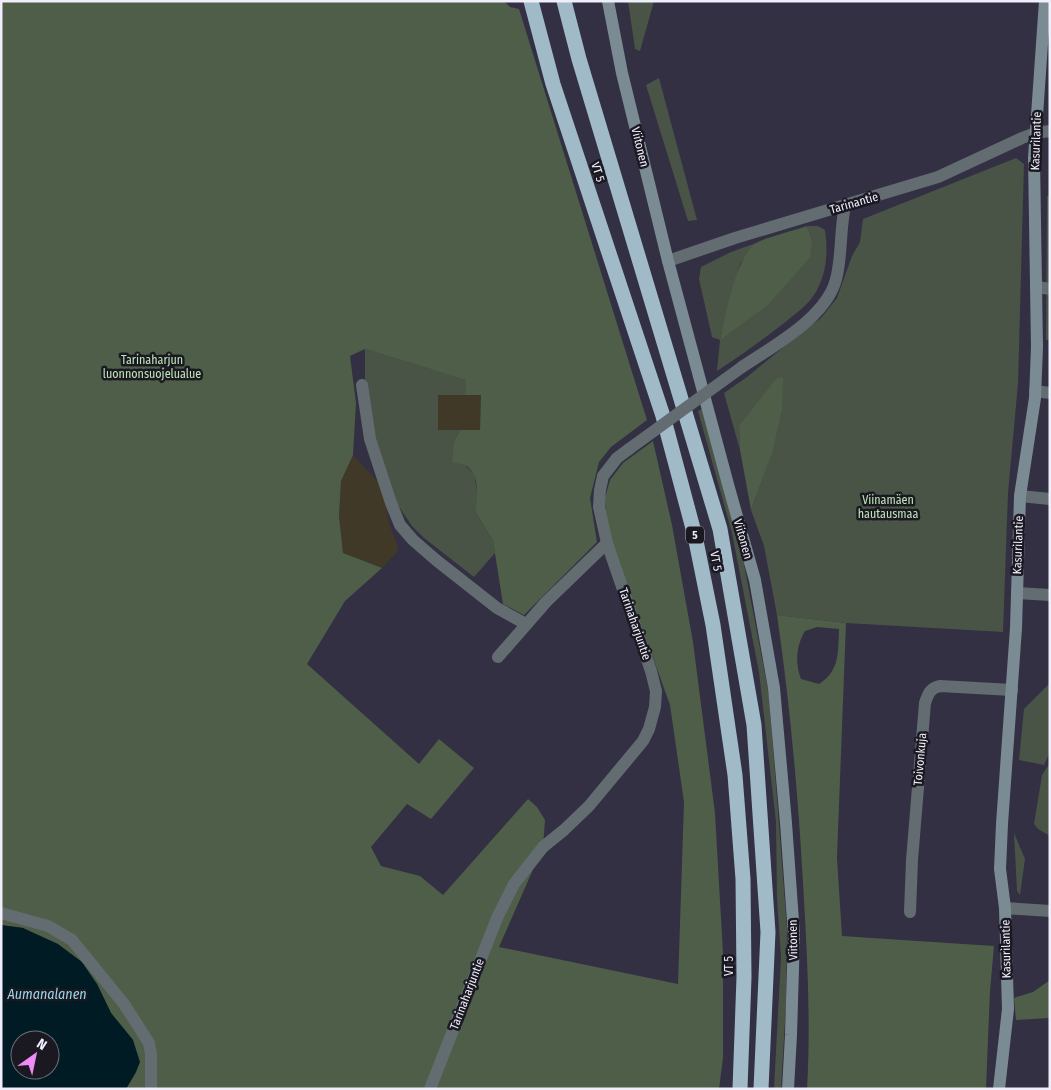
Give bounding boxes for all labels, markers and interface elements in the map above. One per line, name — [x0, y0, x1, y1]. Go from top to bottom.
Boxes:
street label: Kasurilantie — [1028, 111, 1044, 171]
street label: Viitonen — [628, 126, 652, 168]
street label: VT 5 — [588, 160, 608, 184]
street label: Tarinantie — [828, 189, 880, 217]
park label: Tarinaharjun luonnonsuojelualue — [103, 353, 201, 381]
park label: Viinamäen hautausmaa — [858, 493, 918, 521]
street label: Kasurilantie — [1010, 515, 1026, 575]
street label: Viitonen — [731, 517, 755, 561]
road number: 5 — [686, 526, 704, 544]
street label: VT 5 — [707, 550, 725, 573]
street label: Tarinaharjuntie — [616, 586, 654, 662]
street label: Toivonkuja — [911, 732, 929, 786]
street label: Viitonen — [786, 919, 800, 961]
street label: Kasurilantie — [998, 919, 1014, 979]
street label: Tarinaharjuntie — [447, 956, 487, 1032]
street label: VT 5 — [722, 956, 736, 976]
water label: Aumanalanen — [6, 986, 87, 1003]
north arrow — [10, 1030, 60, 1080]
text: N — [34, 1035, 50, 1054]

